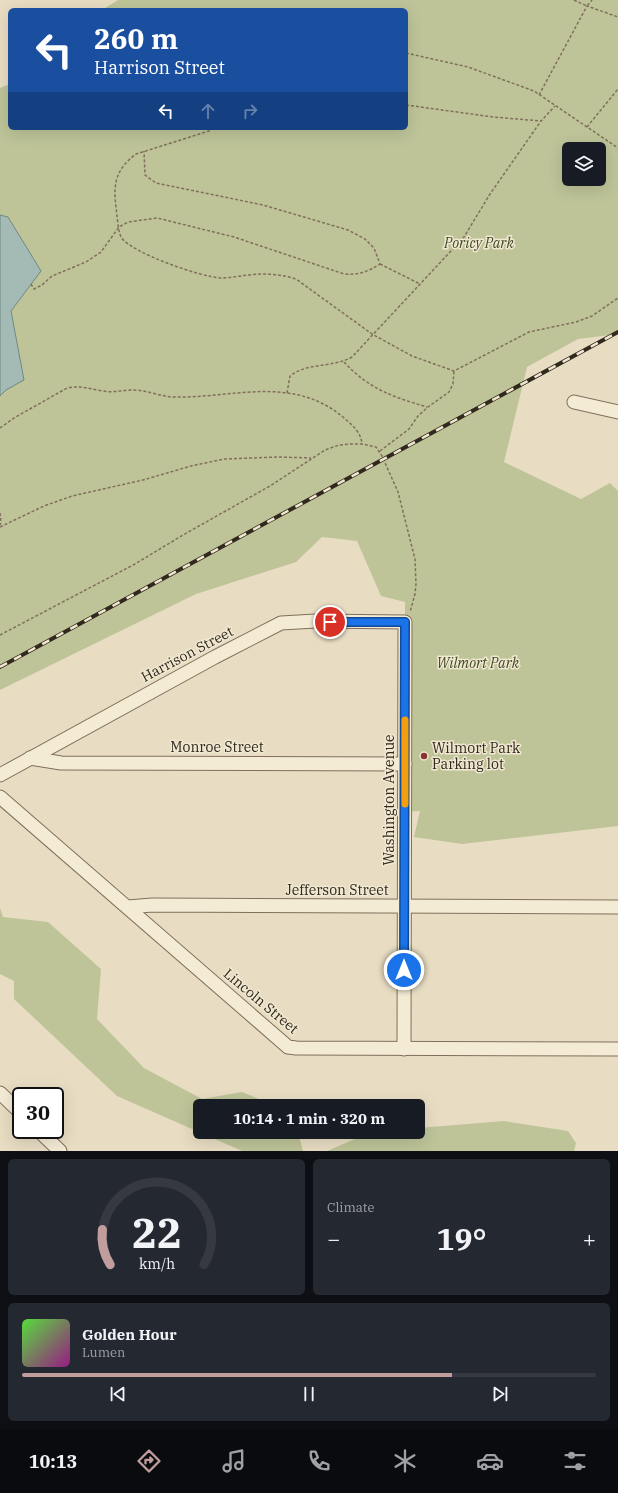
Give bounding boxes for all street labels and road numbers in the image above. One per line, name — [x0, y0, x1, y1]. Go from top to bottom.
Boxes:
street label: Harrison Street — [138, 622, 236, 686]
street label: Washington Avenue — [380, 734, 398, 866]
street label: Monroe Street — [170, 738, 264, 756]
street label: Jefferson Street — [285, 881, 389, 899]
street label: Lincoln Street — [220, 964, 302, 1038]

